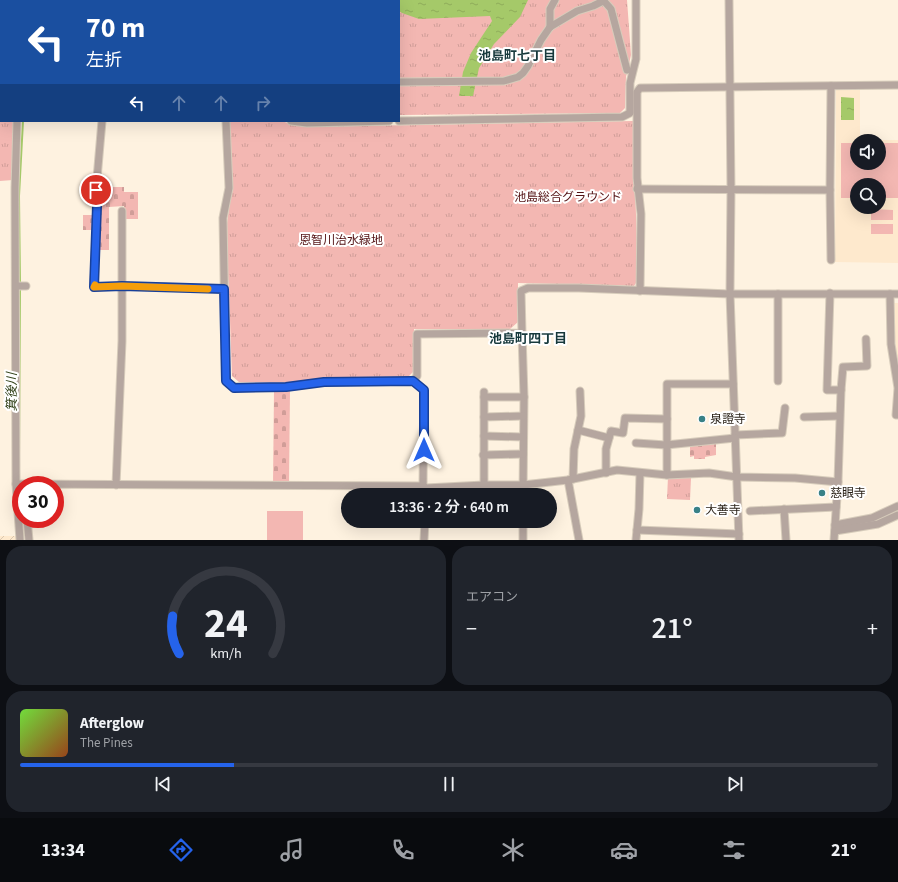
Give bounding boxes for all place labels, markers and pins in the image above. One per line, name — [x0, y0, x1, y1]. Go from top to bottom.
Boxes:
pin — [79, 173, 113, 207]
place label: 泉證寺 — [710, 411, 746, 428]
marker: 泉證寺 — [697, 414, 707, 424]
place label: 慈眼寺 — [830, 485, 866, 502]
marker: 慈眼寺 — [817, 488, 827, 498]
place label: 大善寺 — [705, 502, 741, 519]
marker: 大善寺 — [692, 505, 702, 515]

